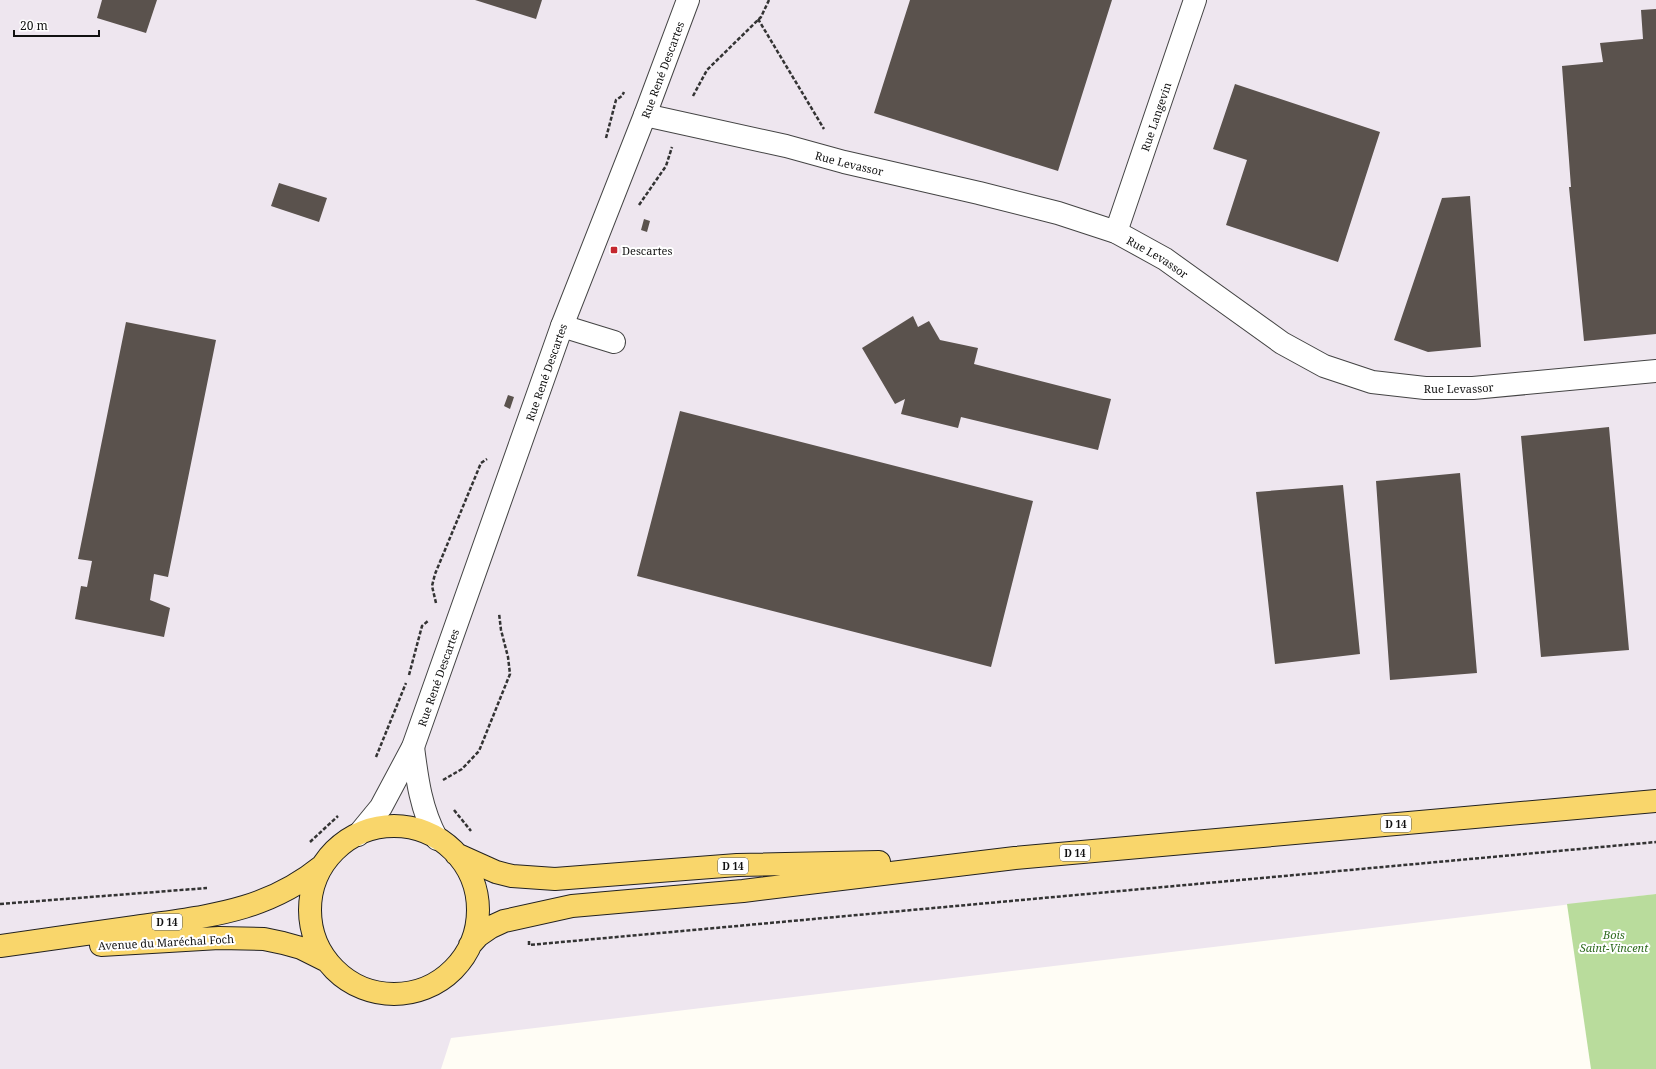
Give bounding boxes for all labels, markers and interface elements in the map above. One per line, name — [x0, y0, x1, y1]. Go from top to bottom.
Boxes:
scale bar — [14, 12, 99, 38]
text: 20 m — [20, 17, 48, 34]
street label: Rue René Descartes — [637, 19, 687, 120]
street label: Rue Langevin — [1137, 80, 1174, 153]
street label: Rue Levassor — [814, 147, 886, 179]
street label: Rue Levassor — [1124, 232, 1192, 282]
place label: Descartes — [622, 243, 672, 258]
marker: Descartes — [609, 245, 619, 255]
street label: Rue René Descartes — [522, 321, 570, 423]
street label: Rue Levassor — [1424, 379, 1495, 396]
street label: Rue René Descartes — [413, 627, 462, 728]
road number: D 14 — [1381, 816, 1411, 832]
road number: D 14 — [1060, 845, 1090, 861]
road number: D 14 — [718, 858, 748, 874]
road number: D 14 — [152, 914, 182, 930]
park label: Bois Saint-Vincent — [1580, 927, 1649, 955]
street label: Avenue du Maréchal Foch — [98, 931, 234, 953]

